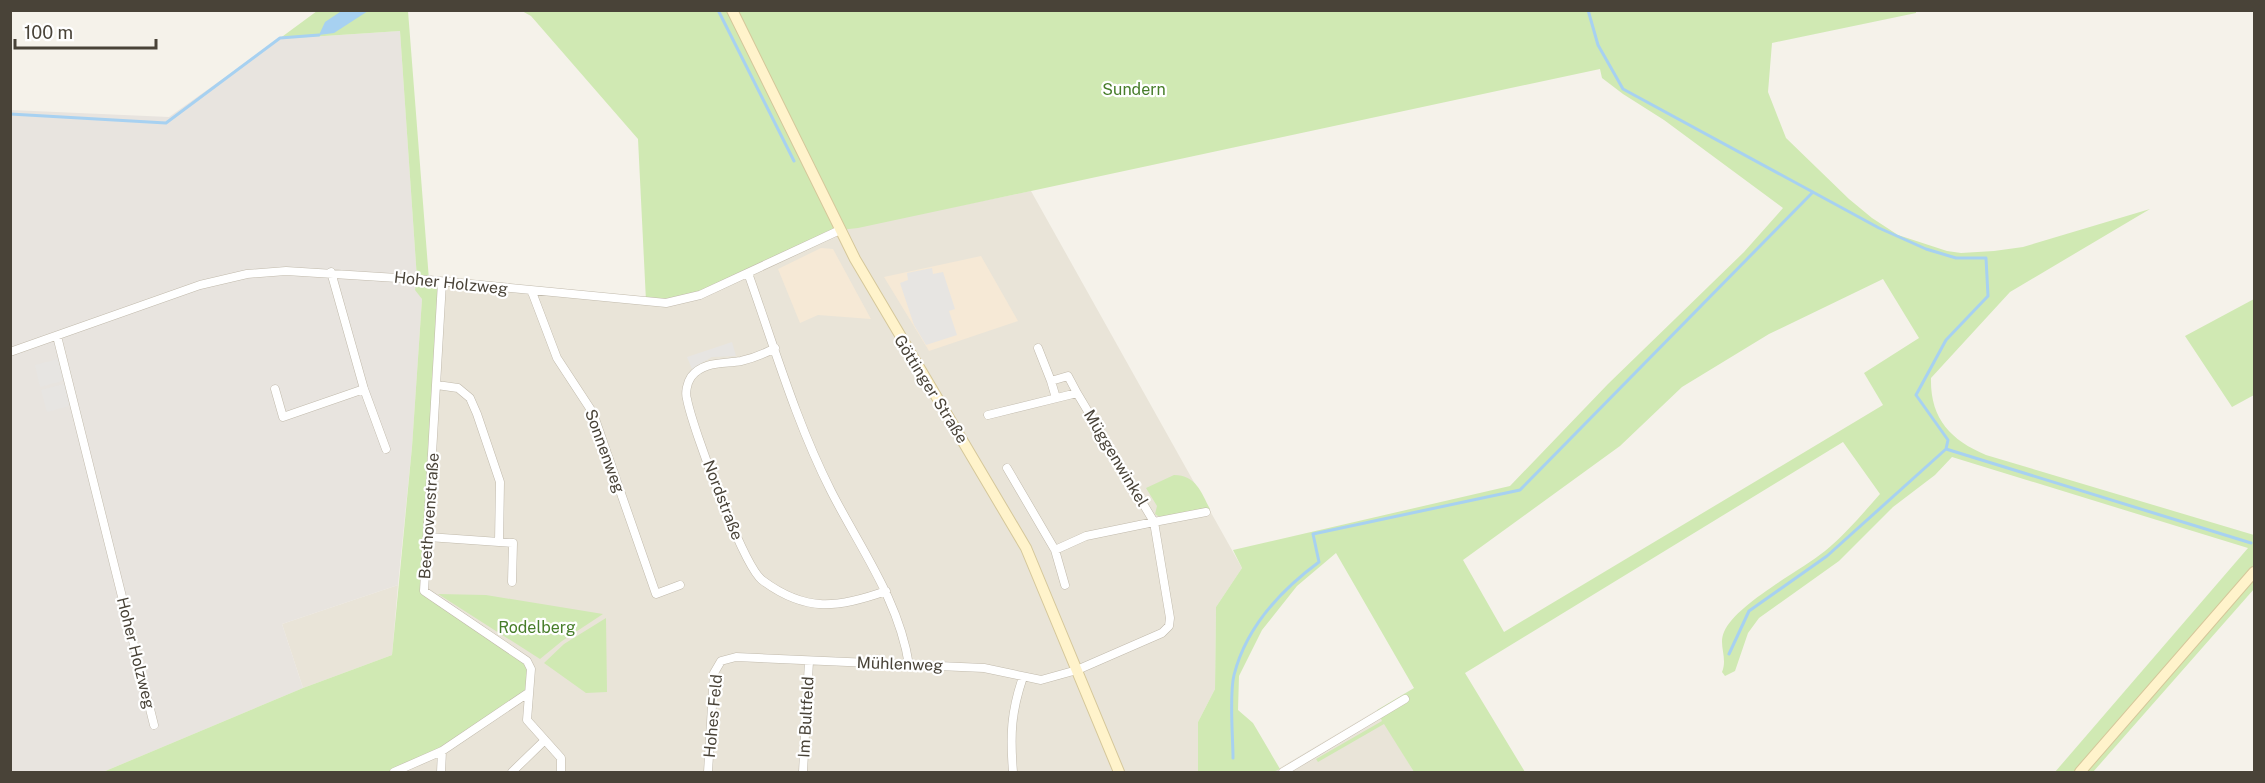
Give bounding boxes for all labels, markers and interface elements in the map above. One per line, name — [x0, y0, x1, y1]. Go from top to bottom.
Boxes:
scale bar — [15, 12, 156, 50]
text: 100 m — [24, 22, 73, 43]
park label: Sundern — [1102, 80, 1166, 99]
street label: Hoher Holzweg — [393, 268, 509, 298]
street label: Göttinger Straße — [890, 331, 972, 447]
street label: Müggenwinkel — [1080, 406, 1152, 510]
street label: Sonnenweg — [581, 407, 629, 495]
street label: Beethovenstraße — [415, 452, 443, 580]
street label: Nordstraße — [699, 457, 747, 543]
street label: Hoher Holzweg — [113, 595, 159, 711]
park label: Rodelberg — [498, 618, 576, 637]
street label: Mühlenweg — [856, 653, 944, 675]
street label: Hohes Feld — [700, 673, 726, 759]
street label: Im Bultfeld — [794, 676, 818, 758]

